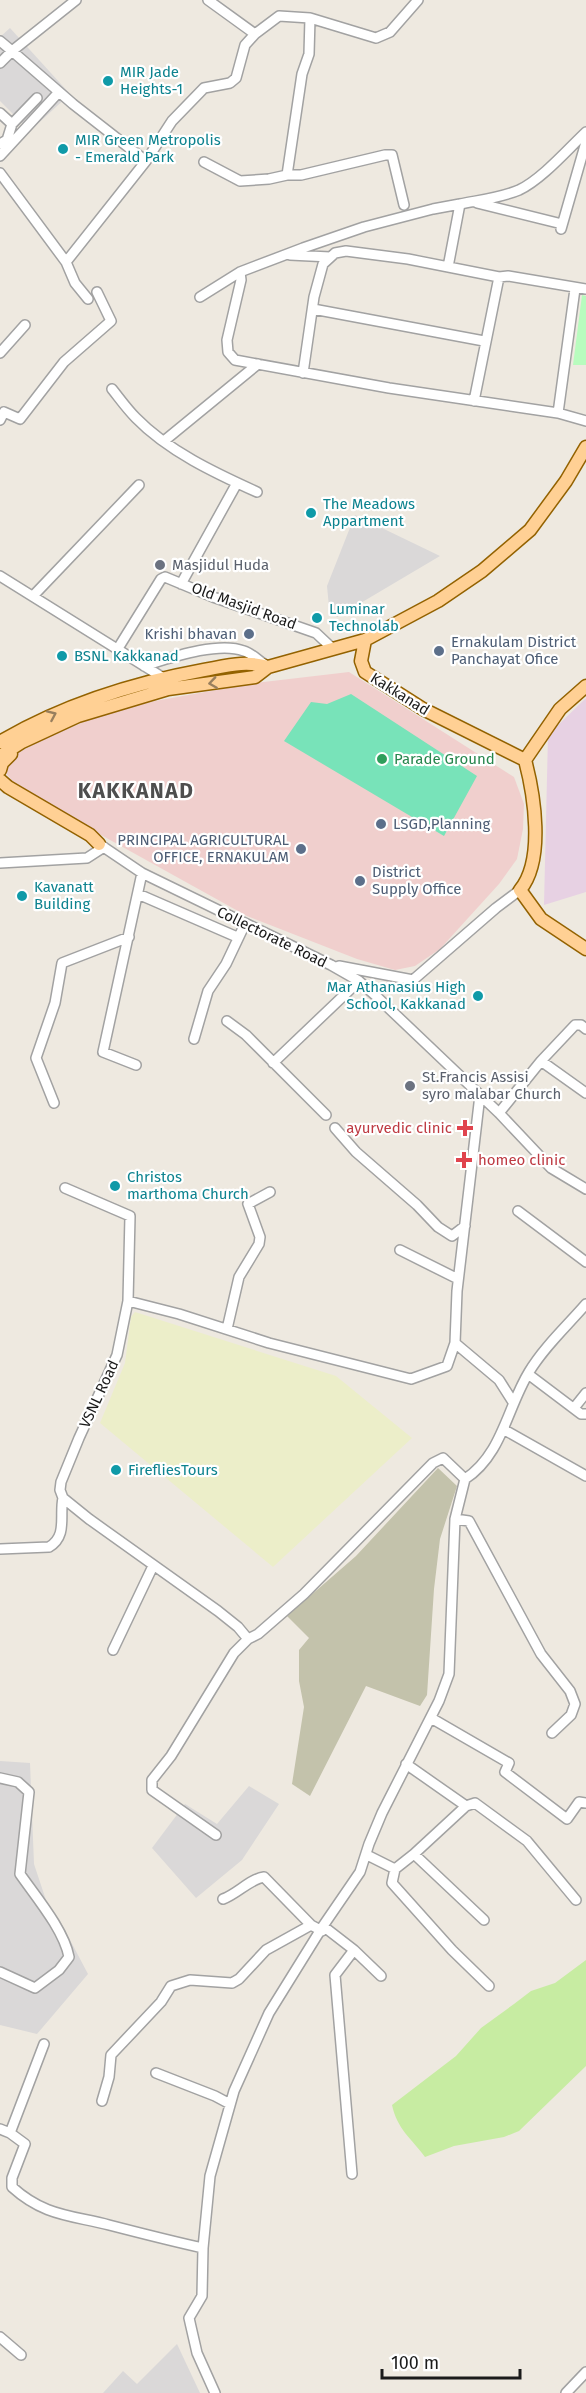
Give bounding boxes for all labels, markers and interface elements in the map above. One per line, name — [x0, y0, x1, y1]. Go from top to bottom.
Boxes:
place label: MIR Jade Heights-1 — [120, 63, 183, 98]
marker: MIR Jade Heights-1 — [101, 74, 115, 88]
place label: MIR Green Metropolis - Emerald Park — [75, 131, 221, 166]
marker: MIR Green Metropolis - Emerald Park — [56, 142, 70, 156]
place label: The Meadows Appartment — [323, 495, 415, 530]
marker: The Meadows Appartment — [304, 506, 318, 520]
place label: Masjidul Huda — [172, 556, 269, 574]
marker: Masjidul Huda — [153, 558, 167, 572]
street label: Old Masjid Road — [189, 579, 299, 633]
place label: Luminar Technolab — [329, 600, 399, 635]
marker: Luminar Technolab — [310, 611, 324, 625]
place label: Krishi bhavan — [144, 625, 237, 643]
marker: Krishi bhavan — [242, 627, 256, 641]
place label: Ernakulam District Panchayat Ofice — [451, 633, 577, 668]
marker: Ernakulam District Panchayat Ofice — [432, 644, 446, 658]
place label: BSNL Kakkanad — [74, 647, 179, 665]
marker: BSNL Kakkanad — [55, 649, 69, 663]
street label: Kakkanad — [367, 669, 433, 719]
one-way arrow — [209, 676, 218, 688]
one-way arrow — [45, 710, 56, 722]
place label: Parade Ground — [394, 750, 495, 768]
marker: Parade Ground — [375, 752, 389, 766]
district label: KAKKANAD — [78, 778, 194, 804]
place label: LSGD,Planning — [393, 815, 490, 833]
marker: LSGD,Planning — [374, 817, 388, 831]
place label: PRINCIPAL AGRICULTURAL OFFICE, ERNAKULAM — [117, 831, 290, 866]
marker: PRINCIPAL AGRICULTURAL OFFICE, ERNAKULAM — [294, 842, 308, 856]
place label: District Supply Office — [372, 863, 461, 898]
marker: District Supply Office — [353, 874, 367, 888]
place label: Kavanatt Building — [34, 878, 94, 913]
marker: Kavanatt Building — [15, 889, 29, 903]
street label: Collectorate Road — [214, 903, 330, 971]
place label: Mar Athanasius High School, Kakkanad — [327, 978, 466, 1013]
marker: Mar Athanasius High School, Kakkanad — [471, 989, 485, 1003]
place label: St.Francis Assisi syro malabar Church — [422, 1068, 561, 1103]
marker: St.Francis Assisi syro malabar Church — [403, 1079, 417, 1093]
place label: ayurvedic clinic — [346, 1119, 452, 1137]
marker: ayurvedic clinic — [456, 1119, 474, 1137]
marker: homeo clinic — [455, 1151, 473, 1169]
place label: homeo clinic — [478, 1151, 565, 1169]
place label: Christos marthoma Church — [127, 1168, 249, 1203]
marker: Christos marthoma Church — [108, 1179, 122, 1193]
street label: VSNL Road — [76, 1357, 122, 1431]
place label: FirefliesTours — [128, 1461, 218, 1479]
marker: FirefliesTours — [109, 1463, 123, 1477]
scale bar — [382, 2342, 520, 2380]
text: 100 m — [391, 2352, 439, 2374]

